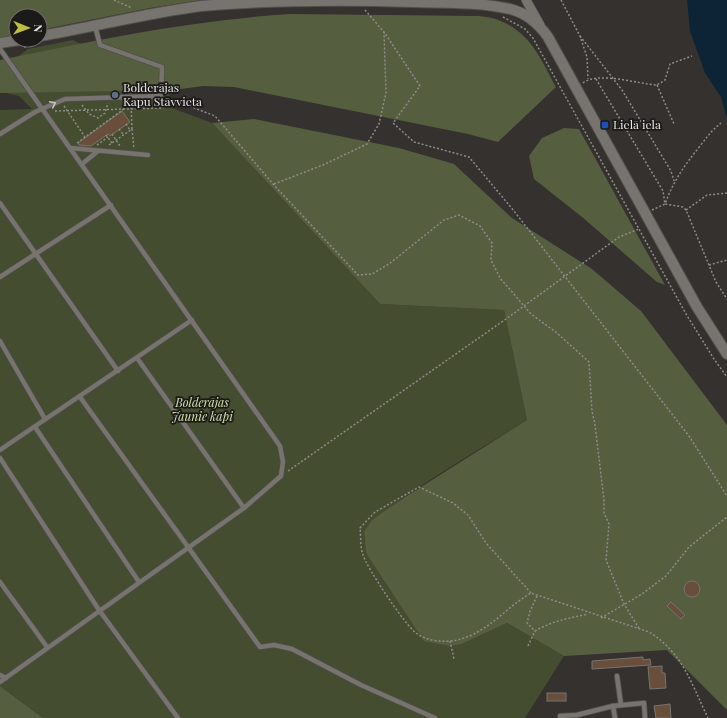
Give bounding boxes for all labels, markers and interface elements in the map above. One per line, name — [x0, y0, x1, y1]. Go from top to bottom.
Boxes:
north arrow — [8, 8, 48, 48]
text: N — [31, 24, 46, 32]
place label: Bolderājas Kapu Stāvvieta — [123, 79, 202, 109]
marker: Bolderājas Kapu Stāvvieta — [110, 90, 120, 100]
one-way arrow — [49, 102, 57, 109]
place label: Lielā iela — [613, 116, 661, 132]
marker: Lielā iela — [600, 120, 610, 130]
park label: Bolderājas Jaunie kapi — [171, 394, 233, 424]

